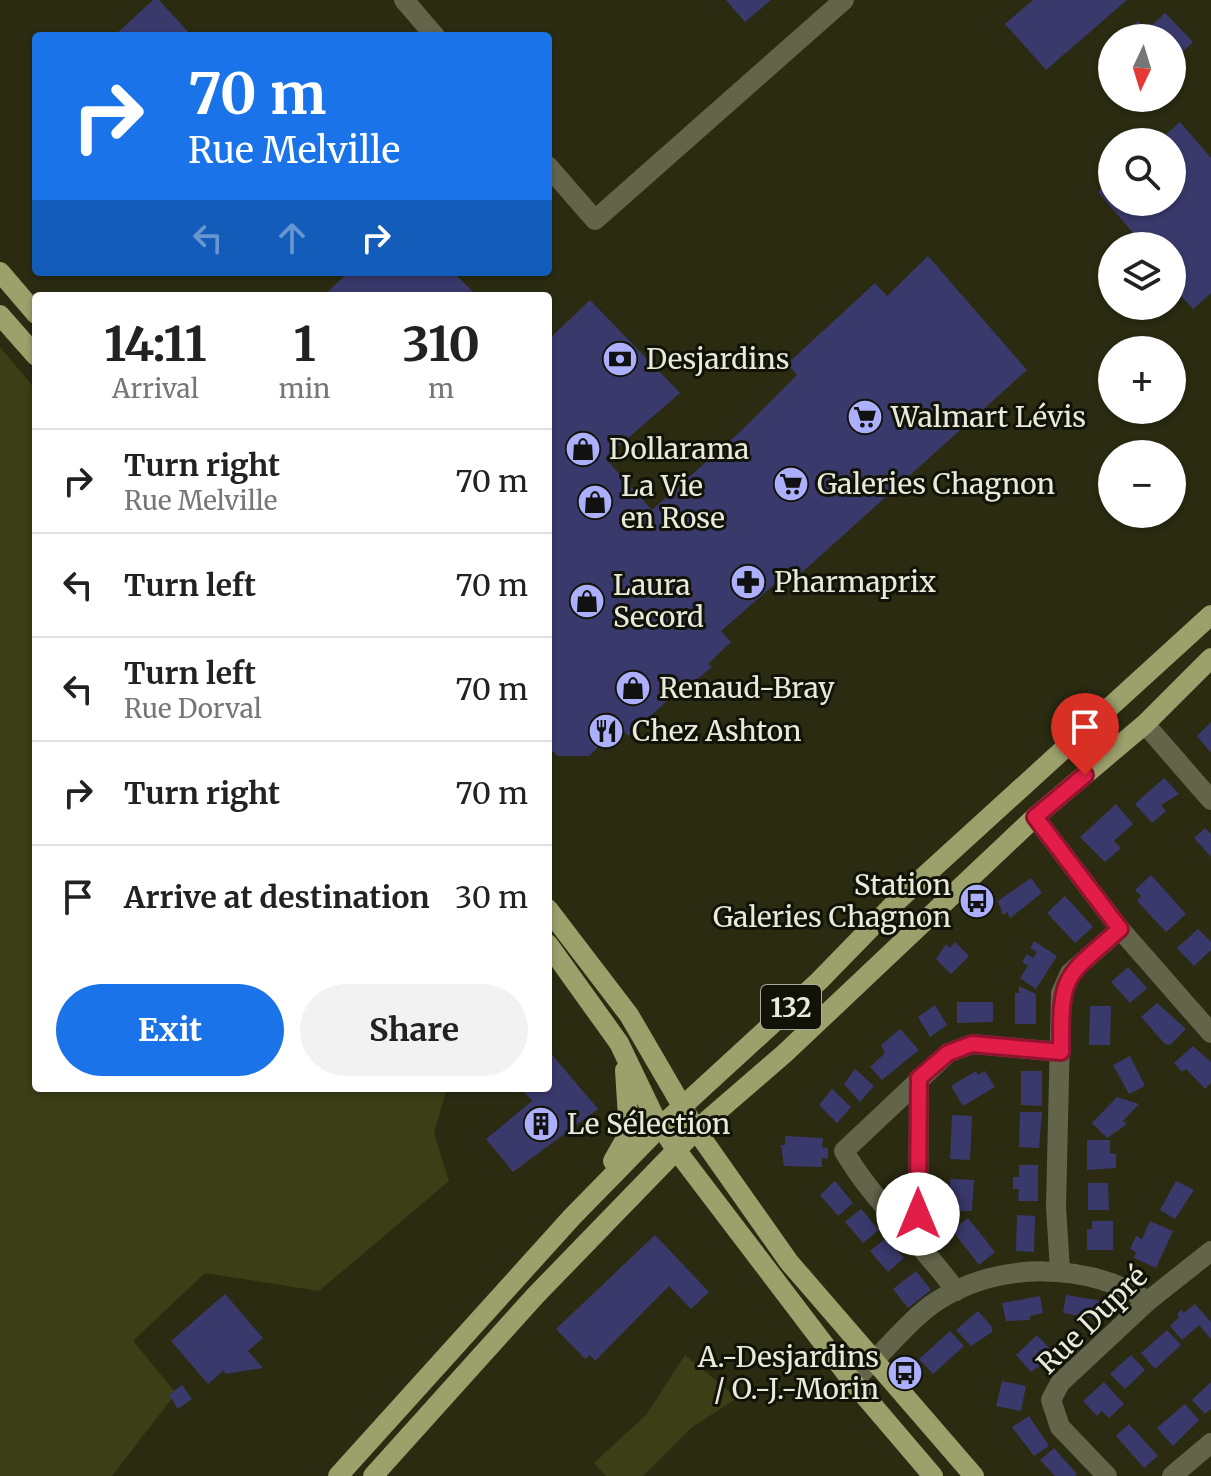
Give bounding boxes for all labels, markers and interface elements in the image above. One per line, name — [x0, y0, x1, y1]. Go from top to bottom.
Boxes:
north arrow — [1098, 24, 1186, 112]
map controls — [1098, 24, 1186, 528]
text: 70 m — [188, 59, 326, 129]
icon: right — [56, 64, 160, 168]
text: Rue Melville — [188, 128, 400, 173]
button: search — [1098, 128, 1186, 216]
icon: left — [186, 216, 230, 260]
icon: ahead — [270, 216, 314, 260]
icon: right — [354, 216, 398, 260]
button: layers — [1098, 232, 1186, 320]
text: 14:11 — [104, 314, 207, 374]
text: 1 — [293, 314, 316, 374]
text: 310 — [402, 314, 480, 374]
button: + — [1098, 336, 1186, 424]
bank icon: Desjardins — [601, 340, 639, 378]
place label: Desjardins — [646, 341, 790, 377]
text: Arrival — [112, 372, 199, 405]
text: min — [279, 372, 330, 405]
text: m — [428, 372, 454, 405]
supermarket icon: Walmart Lévis — [846, 398, 884, 436]
place label: Walmart Lévis — [890, 399, 1086, 435]
shop icon: Dollarama — [564, 430, 602, 468]
place label: Dollarama — [609, 431, 749, 467]
button: − — [1098, 440, 1186, 528]
text: Turn right — [124, 446, 280, 484]
icon: right — [56, 459, 100, 503]
text: 70 m — [455, 462, 528, 500]
supermarket icon: Galeries Chagnon — [772, 465, 810, 503]
place label: Galeries Chagnon — [817, 466, 1055, 502]
place label: La Vie en Rose — [621, 468, 725, 536]
shop icon: La Vie en Rose — [576, 483, 614, 521]
text: Rue Melville — [124, 484, 277, 517]
icon: left — [56, 563, 100, 607]
pharmacy icon: Pharmaprix — [729, 563, 767, 601]
place label: Pharmaprix — [774, 564, 936, 600]
text: Turn left — [124, 566, 256, 604]
text: 70 m — [455, 566, 528, 604]
place label: Laura Secord — [613, 567, 704, 635]
shop icon: Laura Secord — [568, 582, 606, 620]
text: Turn left — [124, 654, 256, 692]
icon: left — [56, 667, 100, 711]
shop icon: Renaud-Bray — [614, 669, 652, 707]
text: 70 m — [455, 670, 528, 708]
place label: Renaud-Bray — [659, 670, 835, 706]
text: Rue Dorval — [124, 692, 262, 725]
pin — [1051, 693, 1119, 775]
icon: arrive — [1063, 705, 1107, 749]
restaurant icon: Chez Ashton — [587, 712, 625, 750]
place label: Chez Ashton — [632, 713, 802, 749]
icon: right — [56, 771, 100, 815]
text: Turn right — [124, 774, 280, 812]
text: 70 m — [455, 774, 528, 812]
place label: Station Galeries Chagnon — [713, 867, 951, 935]
icon: arrive — [56, 875, 100, 919]
text: Arrive at destination — [124, 878, 430, 916]
text: 30 m — [455, 878, 528, 916]
bus stop icon: Station Galeries Chagnon — [958, 882, 996, 920]
button: Exit — [56, 984, 284, 1076]
button: Share — [300, 984, 528, 1076]
road number: 132 — [761, 985, 821, 1029]
building icon: Le Sélection — [522, 1105, 560, 1143]
place label: Le Sélection — [567, 1106, 730, 1142]
position arrow — [876, 1172, 960, 1256]
street label: Rue Dupré — [1029, 1258, 1155, 1382]
place label: A.-Desjardins / O.-J.-Morin — [697, 1339, 879, 1407]
bus stop icon: A.-Desjardins / O.-J.-Morin — [886, 1354, 924, 1392]

